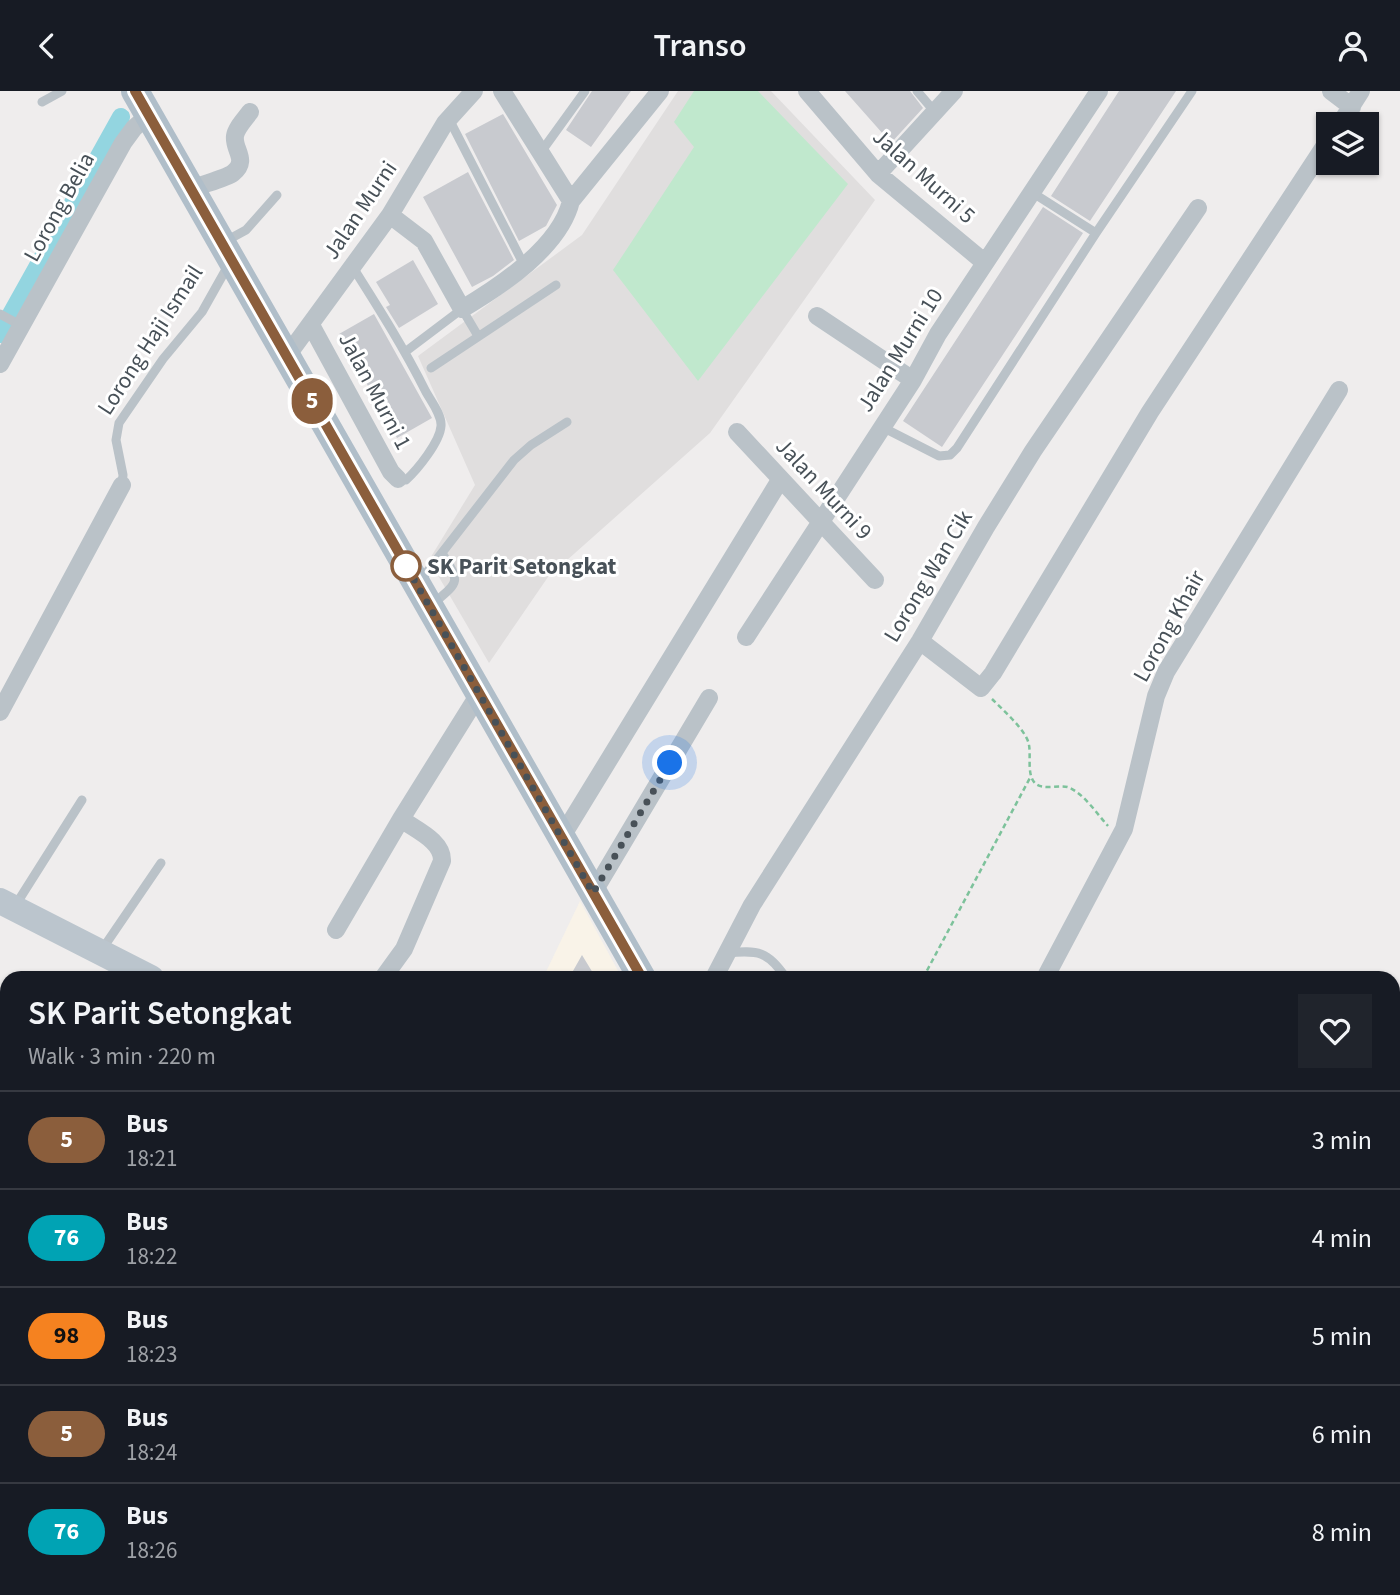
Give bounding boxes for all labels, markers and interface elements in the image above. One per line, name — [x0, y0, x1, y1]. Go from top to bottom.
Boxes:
text: Transo — [654, 23, 746, 69]
icon: back — [28, 27, 66, 65]
icon: person — [1334, 27, 1372, 65]
map controls — [1316, 112, 1379, 175]
button: layers — [1316, 112, 1379, 175]
street label: Jalan Murni 5 — [865, 121, 983, 231]
street label: Lorong Belia — [15, 146, 103, 268]
street label: Jalan Murni — [315, 154, 405, 266]
street label: Lorong Haji Ismail — [89, 259, 211, 421]
street label: Jalan Murni 10 — [849, 282, 951, 418]
street label: Jalan Murni 1 — [330, 326, 420, 456]
line badge: 5 — [289, 378, 335, 424]
text: 5 — [306, 383, 318, 418]
street label: Jalan Murni 9 — [768, 431, 880, 547]
street label: Lorong Wan Cik — [875, 503, 981, 648]
place label: SK Parit Setongkat — [427, 550, 617, 583]
marker: SK Parit Setongkat — [391, 551, 421, 581]
street label: Lorong Khair — [1125, 563, 1214, 688]
your location — [652, 745, 687, 780]
text: SK Parit Setongkat — [28, 990, 292, 1037]
button: heart — [1298, 994, 1372, 1068]
text: Walk · 3 min · 220 m — [28, 1040, 216, 1073]
text: Bus — [126, 1105, 168, 1142]
text: 5 — [60, 1122, 73, 1157]
text: 3 min — [1312, 1122, 1372, 1159]
text: 18:21 — [126, 1142, 177, 1175]
text: Bus — [126, 1203, 168, 1240]
text: 76 — [54, 1220, 79, 1255]
text: 4 min — [1312, 1220, 1372, 1257]
text: 18:22 — [126, 1240, 177, 1273]
text: Bus — [126, 1301, 168, 1338]
text: 98 — [54, 1318, 79, 1353]
text: 5 min — [1312, 1318, 1372, 1355]
text: 18:23 — [126, 1338, 177, 1371]
text: Bus — [126, 1399, 168, 1436]
text: 5 — [60, 1416, 73, 1451]
text: 6 min — [1312, 1416, 1372, 1453]
text: 18:24 — [126, 1436, 177, 1469]
text: Bus — [126, 1497, 168, 1534]
text: 76 — [54, 1514, 79, 1549]
text: 8 min — [1312, 1514, 1372, 1551]
text: 18:26 — [126, 1534, 177, 1567]

